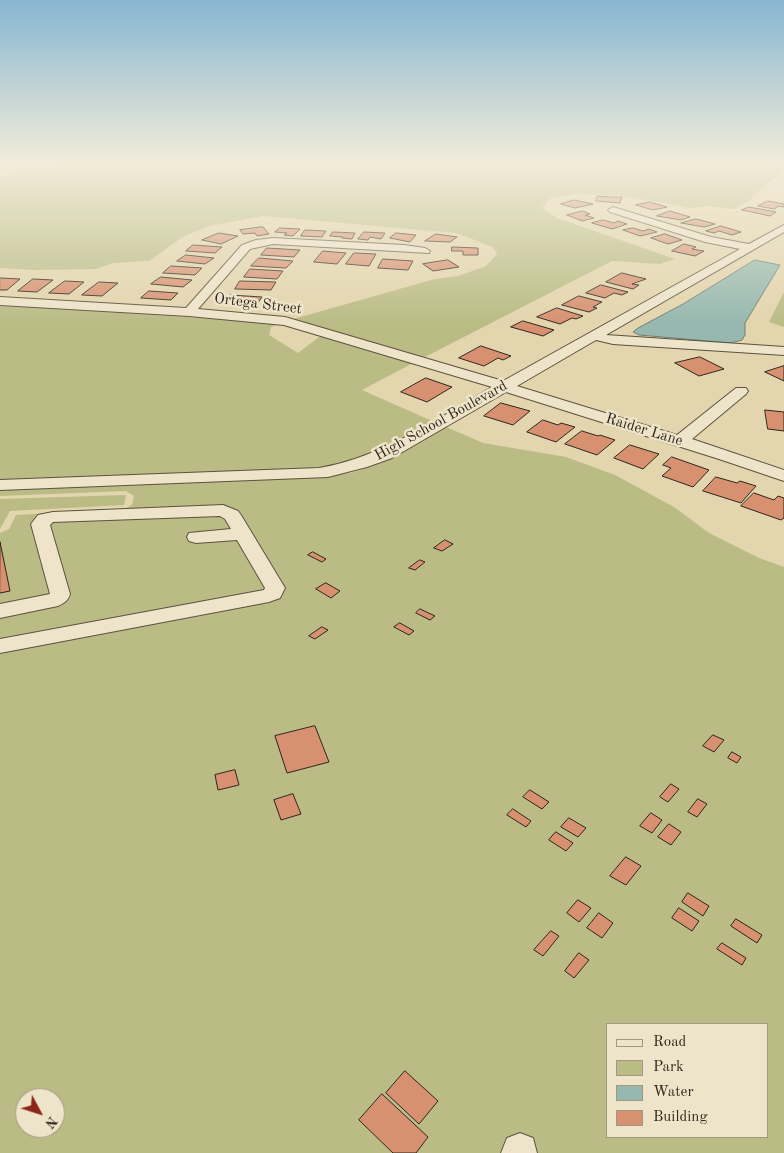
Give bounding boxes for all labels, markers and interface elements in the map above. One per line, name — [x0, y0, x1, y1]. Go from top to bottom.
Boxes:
street label: Ortega Street — [213, 290, 303, 318]
street label: High School Boulevard — [371, 377, 511, 465]
street label: Raider Lane — [603, 410, 685, 450]
legend — [606, 1023, 769, 1138]
text: Road — [653, 1035, 686, 1050]
text: Park — [653, 1060, 684, 1075]
text: Water — [653, 1085, 694, 1100]
north arrow — [15, 1088, 65, 1138]
text: Building — [653, 1110, 708, 1125]
text: N — [42, 1113, 60, 1131]

